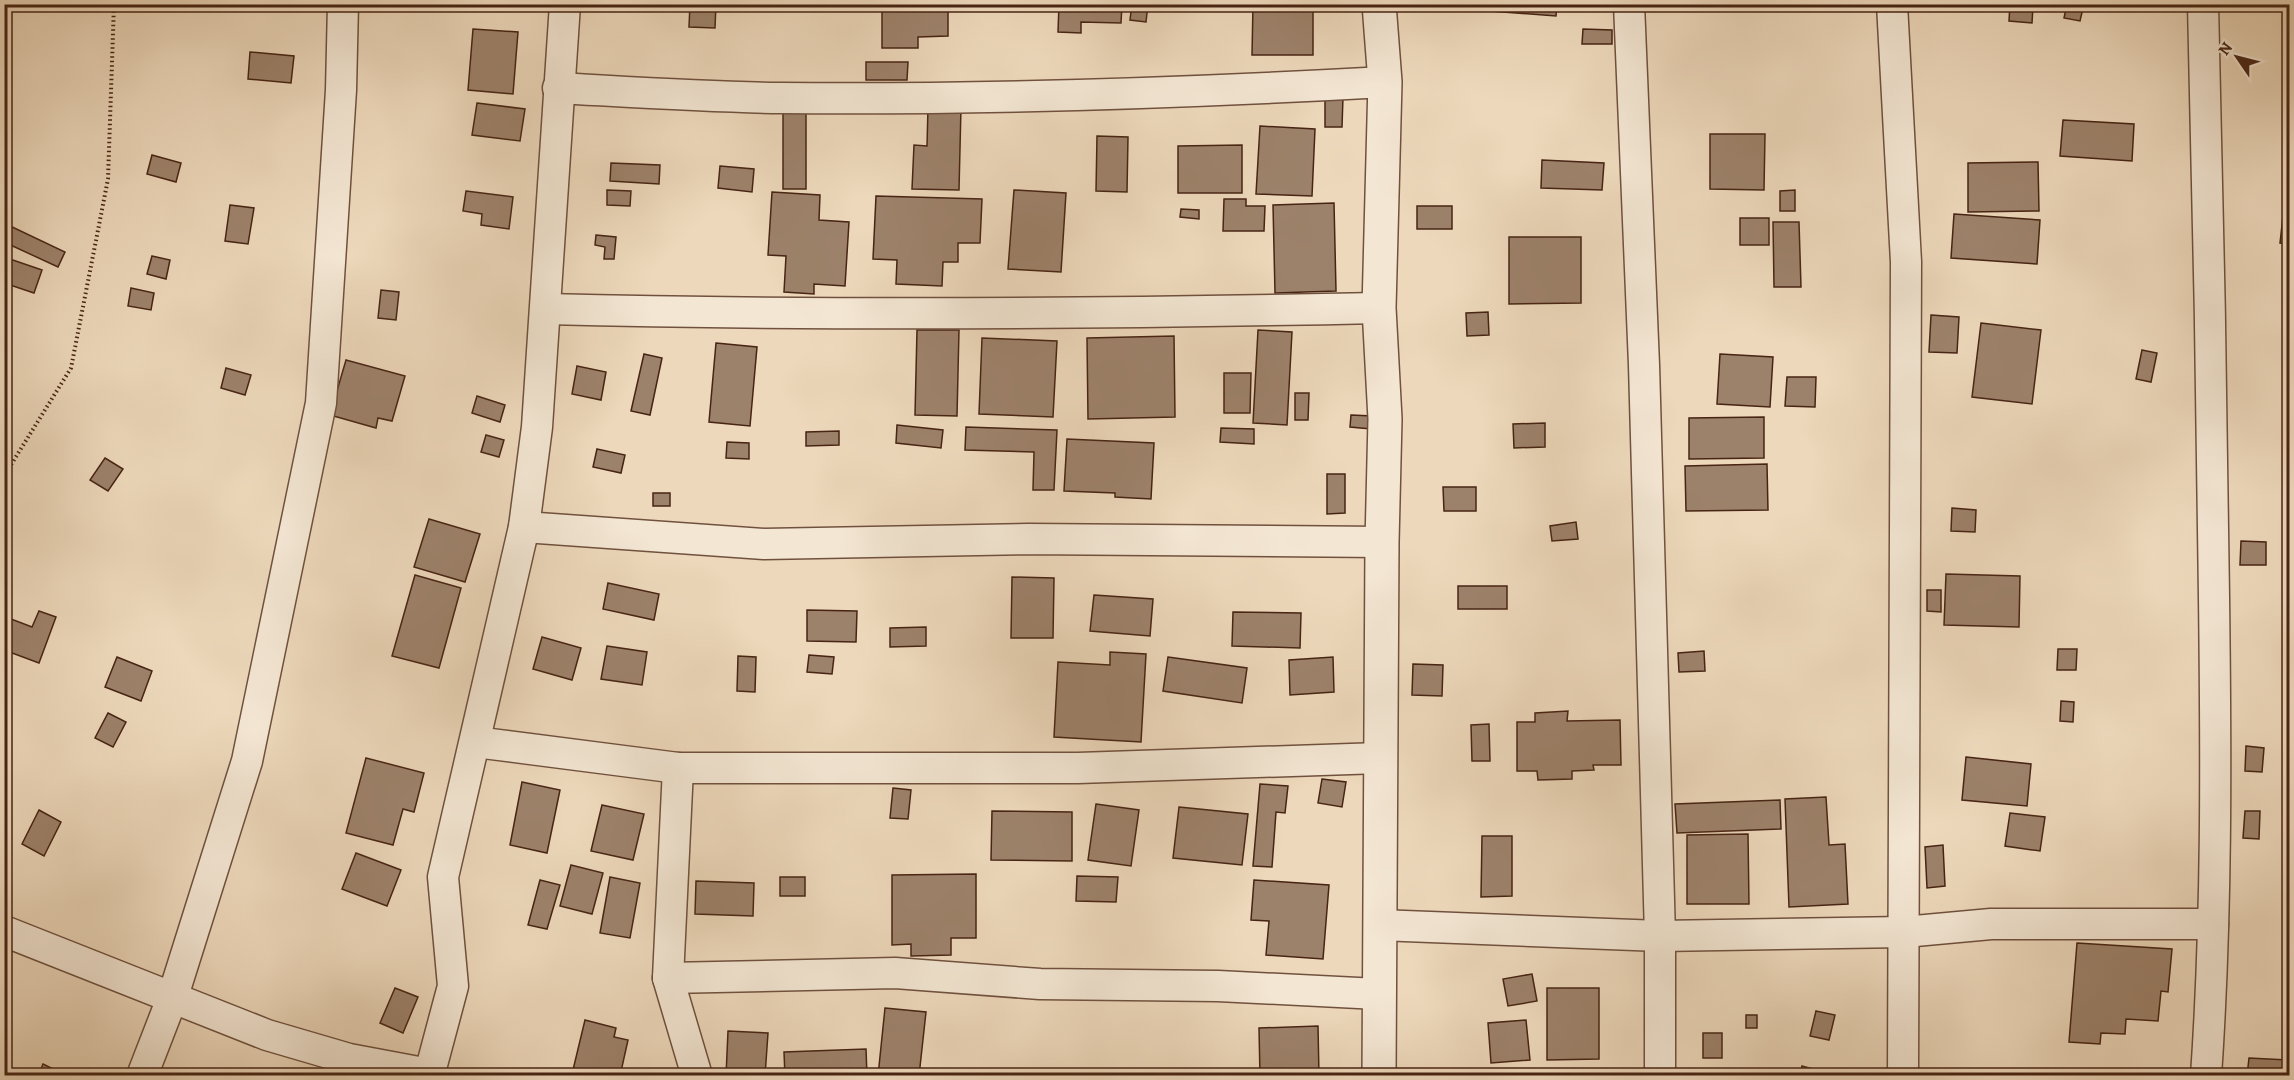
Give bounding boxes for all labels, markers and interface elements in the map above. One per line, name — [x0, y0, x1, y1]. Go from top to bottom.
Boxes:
north arrow — [2207, 27, 2267, 87]
text: N — [2213, 38, 2238, 60]

